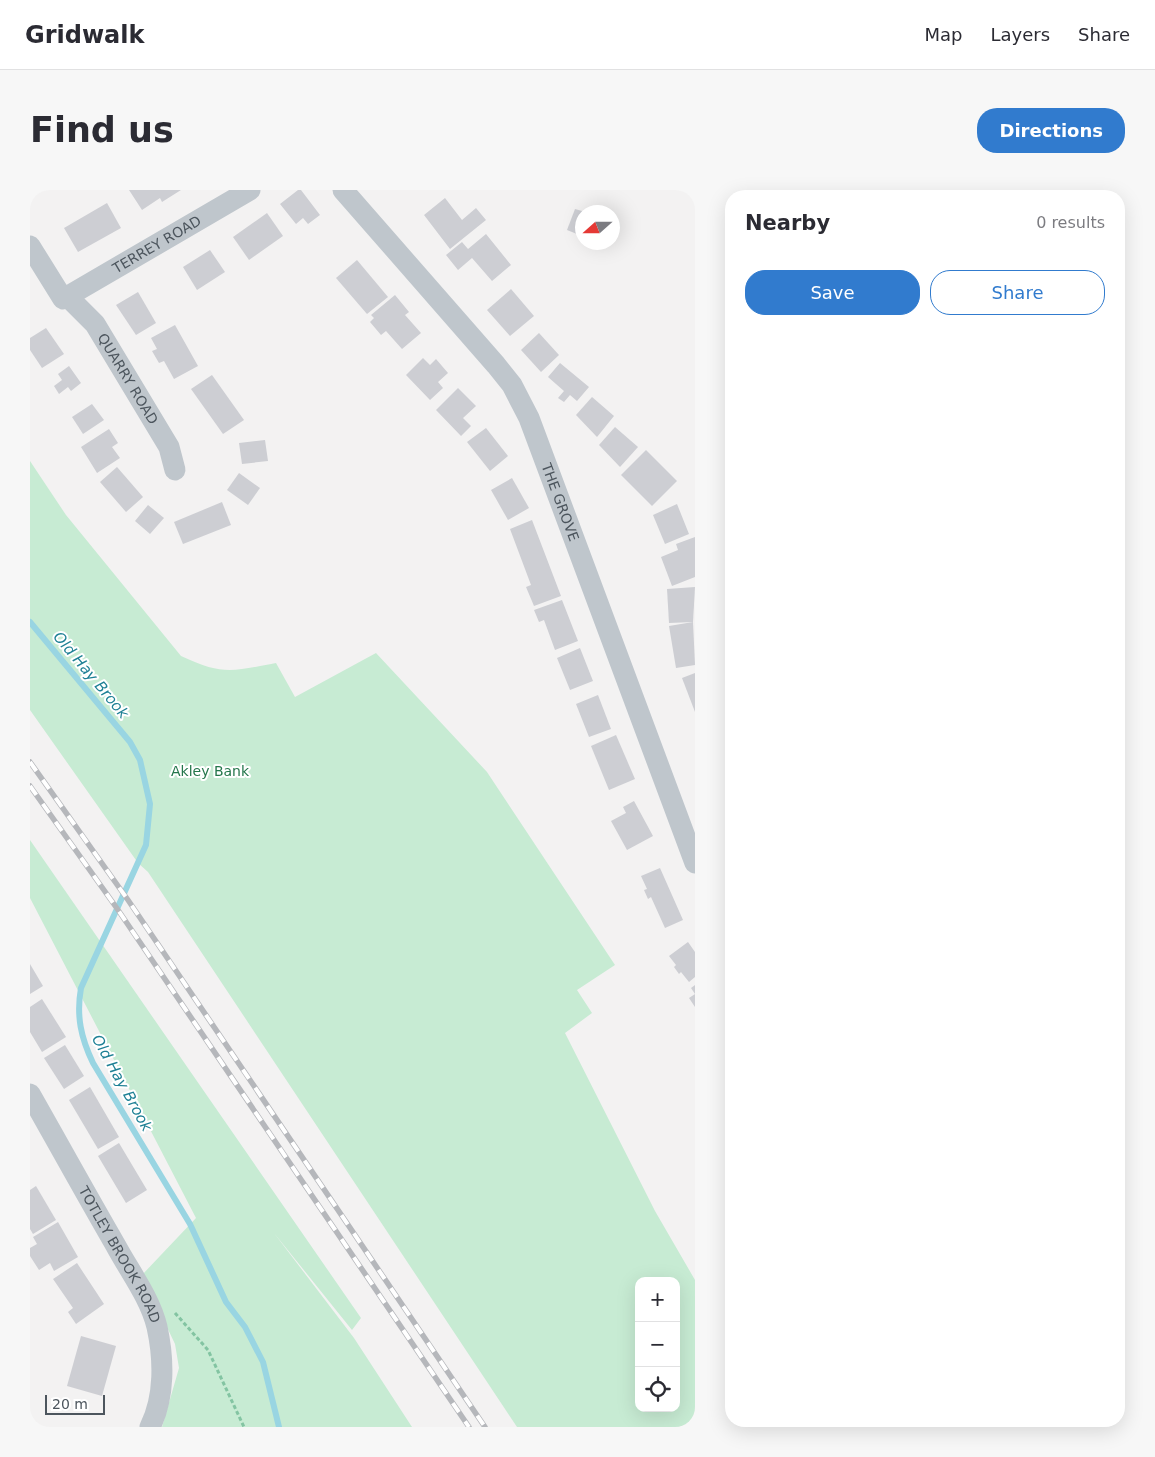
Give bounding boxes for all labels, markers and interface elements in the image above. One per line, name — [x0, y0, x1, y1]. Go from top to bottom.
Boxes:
text: Gridwalk — [25, 21, 145, 49]
text: Map — [924, 24, 962, 45]
text: Layers — [990, 24, 1050, 45]
text: Share — [1078, 24, 1130, 45]
button: Directions — [977, 108, 1125, 153]
text: Find us — [30, 110, 174, 150]
north arrow — [575, 205, 620, 250]
text: Nearby — [745, 211, 830, 235]
street label: TERREY ROAD — [109, 212, 204, 277]
text: 0 results — [1036, 213, 1105, 232]
button: Save — [745, 270, 920, 315]
button: Share — [930, 270, 1105, 315]
street label: QUARRY ROAD — [94, 330, 161, 427]
street label: THE GROVE — [538, 460, 582, 543]
water label: Old Hay Brook — [49, 628, 133, 723]
park label: Akley Bank — [171, 763, 250, 779]
water label: Old Hay Brook — [88, 1031, 157, 1136]
street label: TOTLEY BROOK ROAD — [75, 1183, 163, 1325]
map controls — [635, 1277, 680, 1412]
button: + — [635, 1277, 680, 1322]
button: − — [635, 1322, 680, 1367]
button: locate — [635, 1367, 680, 1412]
scale bar — [45, 1392, 105, 1415]
text: 20 m — [52, 1396, 88, 1412]

